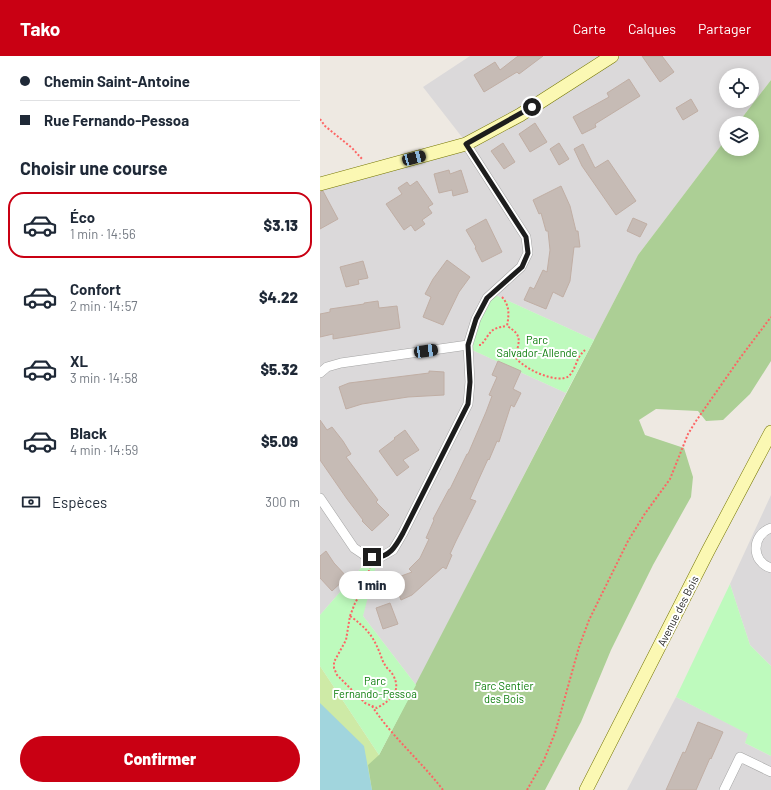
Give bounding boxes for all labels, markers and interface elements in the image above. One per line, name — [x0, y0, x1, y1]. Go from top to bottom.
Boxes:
text: Tako — [20, 17, 60, 40]
text: Carte — [573, 20, 606, 37]
text: Calques — [628, 20, 676, 37]
text: Partager — [698, 20, 751, 37]
map controls — [719, 68, 759, 156]
button: locate — [719, 68, 759, 108]
text: Chemin Saint-Antoine — [44, 72, 190, 90]
route start — [523, 98, 541, 116]
text: Rue Fernando-Pessoa — [44, 111, 189, 129]
button: layers — [719, 116, 759, 156]
car — [401, 149, 427, 167]
text: Choisir une course — [20, 157, 168, 179]
icon: car — [22, 207, 58, 243]
text: Éco — [70, 208, 95, 226]
text: $3.13 — [264, 216, 298, 234]
text: 1 min · 14:56 — [70, 226, 136, 242]
icon: car — [22, 279, 58, 315]
text: Confort — [70, 280, 121, 298]
text: $4.22 — [259, 288, 298, 306]
text: 2 min · 14:57 — [70, 298, 138, 314]
park label: Parc Salvador-Allende — [497, 333, 578, 359]
car — [413, 343, 439, 359]
icon: car — [22, 351, 58, 387]
text: XL — [70, 352, 88, 370]
text: $5.32 — [260, 360, 298, 378]
text: 3 min · 14:58 — [70, 370, 138, 386]
icon: car — [22, 423, 58, 459]
text: Black — [70, 424, 107, 442]
text: $5.09 — [261, 432, 298, 450]
text: 4 min · 14:59 — [70, 442, 138, 458]
icon: cash — [20, 491, 42, 513]
text: Espèces — [52, 493, 107, 511]
text: 300 m — [265, 494, 300, 510]
route end — [363, 548, 381, 566]
callout: 1 min — [339, 571, 405, 599]
street label: Avenue des Bois — [654, 573, 701, 648]
text: 1 min — [358, 577, 386, 593]
park label: Parc Fernando-Pessoa — [333, 674, 417, 700]
park label: Parc Sentier des Bois — [475, 679, 533, 705]
button: Confirmer — [20, 736, 300, 782]

